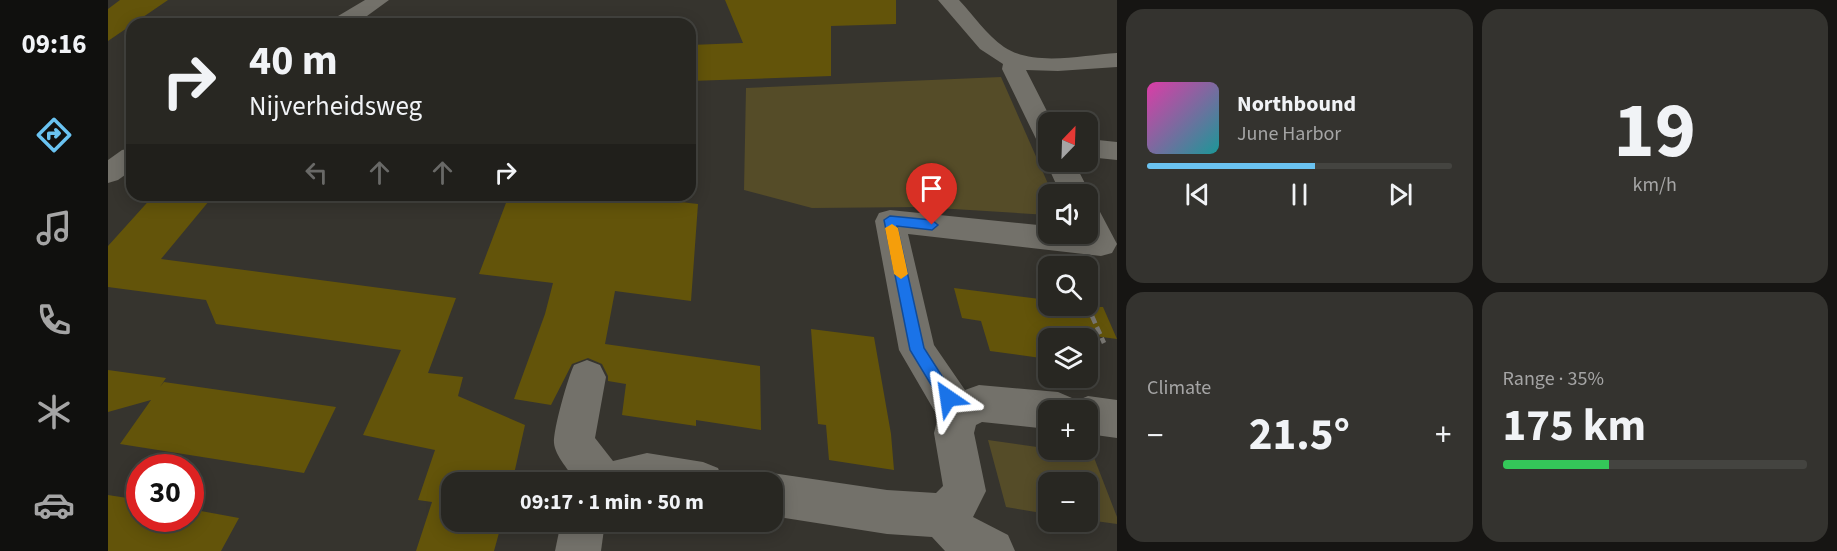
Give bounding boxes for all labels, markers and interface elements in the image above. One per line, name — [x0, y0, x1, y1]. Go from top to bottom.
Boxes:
text: 09:16 — [21, 25, 87, 64]
text: 40 m — [249, 31, 338, 91]
icon: right — [150, 42, 228, 120]
text: 19 — [1614, 76, 1696, 187]
text: Nijverheidsweg — [249, 87, 422, 126]
text: Northbound — [1237, 88, 1356, 120]
north arrow — [1038, 112, 1098, 172]
map controls — [1038, 112, 1098, 532]
icon: directions — [33, 114, 75, 156]
text: June Harbor — [1237, 120, 1341, 148]
icon: left — [300, 156, 333, 189]
icon: ahead — [363, 156, 396, 189]
icon: ahead — [426, 156, 459, 189]
icon: right — [489, 156, 522, 189]
pin — [906, 163, 957, 225]
text: km/h — [1633, 171, 1677, 199]
icon: arrive — [915, 172, 948, 205]
icon: previous — [1181, 178, 1214, 211]
icon: pause — [1283, 178, 1316, 211]
icon: next — [1384, 178, 1417, 211]
button: sound — [1038, 184, 1098, 244]
icon: music — [33, 207, 75, 249]
button: search — [1038, 256, 1098, 316]
icon: phone — [33, 299, 75, 341]
button: layers — [1038, 328, 1098, 388]
text: Range · 35% — [1503, 365, 1604, 393]
position arrow — [916, 366, 980, 430]
text: Climate — [1147, 374, 1211, 402]
icon: climate — [33, 391, 75, 433]
text: 175 km — [1503, 394, 1646, 458]
button: + — [1038, 400, 1098, 460]
text: 21.5° — [1249, 403, 1350, 467]
text: − — [1147, 412, 1163, 459]
text: + — [1435, 412, 1452, 459]
speed limit sign: 30 — [126, 454, 204, 532]
button: − — [1038, 472, 1098, 532]
icon: car — [33, 484, 75, 526]
text: 09:17 · 1 min · 50 m — [520, 486, 704, 518]

